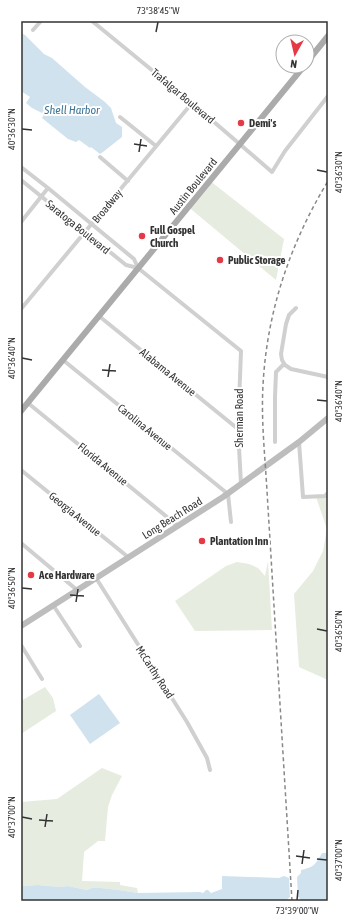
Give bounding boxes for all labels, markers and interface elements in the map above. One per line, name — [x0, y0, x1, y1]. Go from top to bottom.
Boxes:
text: 73°38'45"W — [136, 5, 180, 16]
north arrow — [275, 34, 315, 74]
text: N — [290, 58, 298, 70]
street label: Trafalgar Boulevard — [149, 66, 217, 126]
water label: Shell Harbor — [43, 103, 100, 117]
text: 40°36'30"N — [6, 108, 17, 150]
place label: Demi's — [249, 117, 276, 129]
marker: Demi's — [236, 118, 246, 128]
text: 40°36'30"N — [333, 151, 344, 193]
street label: Austin Boulevard — [167, 156, 219, 216]
street label: Broadway — [90, 186, 125, 225]
street label: Saratoga Boulevard — [44, 198, 112, 256]
place label: Full Gospel Church — [150, 224, 196, 249]
marker: Full Gospel Church — [137, 231, 147, 241]
place label: Public Storage — [228, 254, 285, 266]
marker: Public Storage — [215, 255, 225, 265]
text: 40°36'40"N — [6, 337, 17, 379]
street label: Alabama Avenue — [138, 346, 198, 398]
text: 40°36'40"N — [333, 380, 344, 422]
street label: Sherman Road — [233, 388, 245, 448]
street label: Carolina Avenue — [115, 401, 175, 453]
street label: Florida Avenue — [76, 440, 130, 488]
street label: Georgia Avenue — [47, 489, 103, 539]
street label: Long Beach Road — [140, 495, 204, 541]
place label: Plantation Inn — [210, 535, 268, 547]
marker: Plantation Inn — [197, 536, 207, 546]
text: 40°36'50"N — [6, 567, 17, 609]
place label: Ace Hardware — [38, 569, 95, 581]
marker: Ace Hardware — [26, 570, 36, 580]
text: 40°36'50"N — [333, 610, 344, 652]
street label: McCarthy Road — [134, 643, 176, 701]
text: 40°37'00"N — [6, 796, 17, 838]
text: 40°37'00"N — [333, 839, 344, 881]
text: 73°39'00"W — [275, 905, 319, 916]

